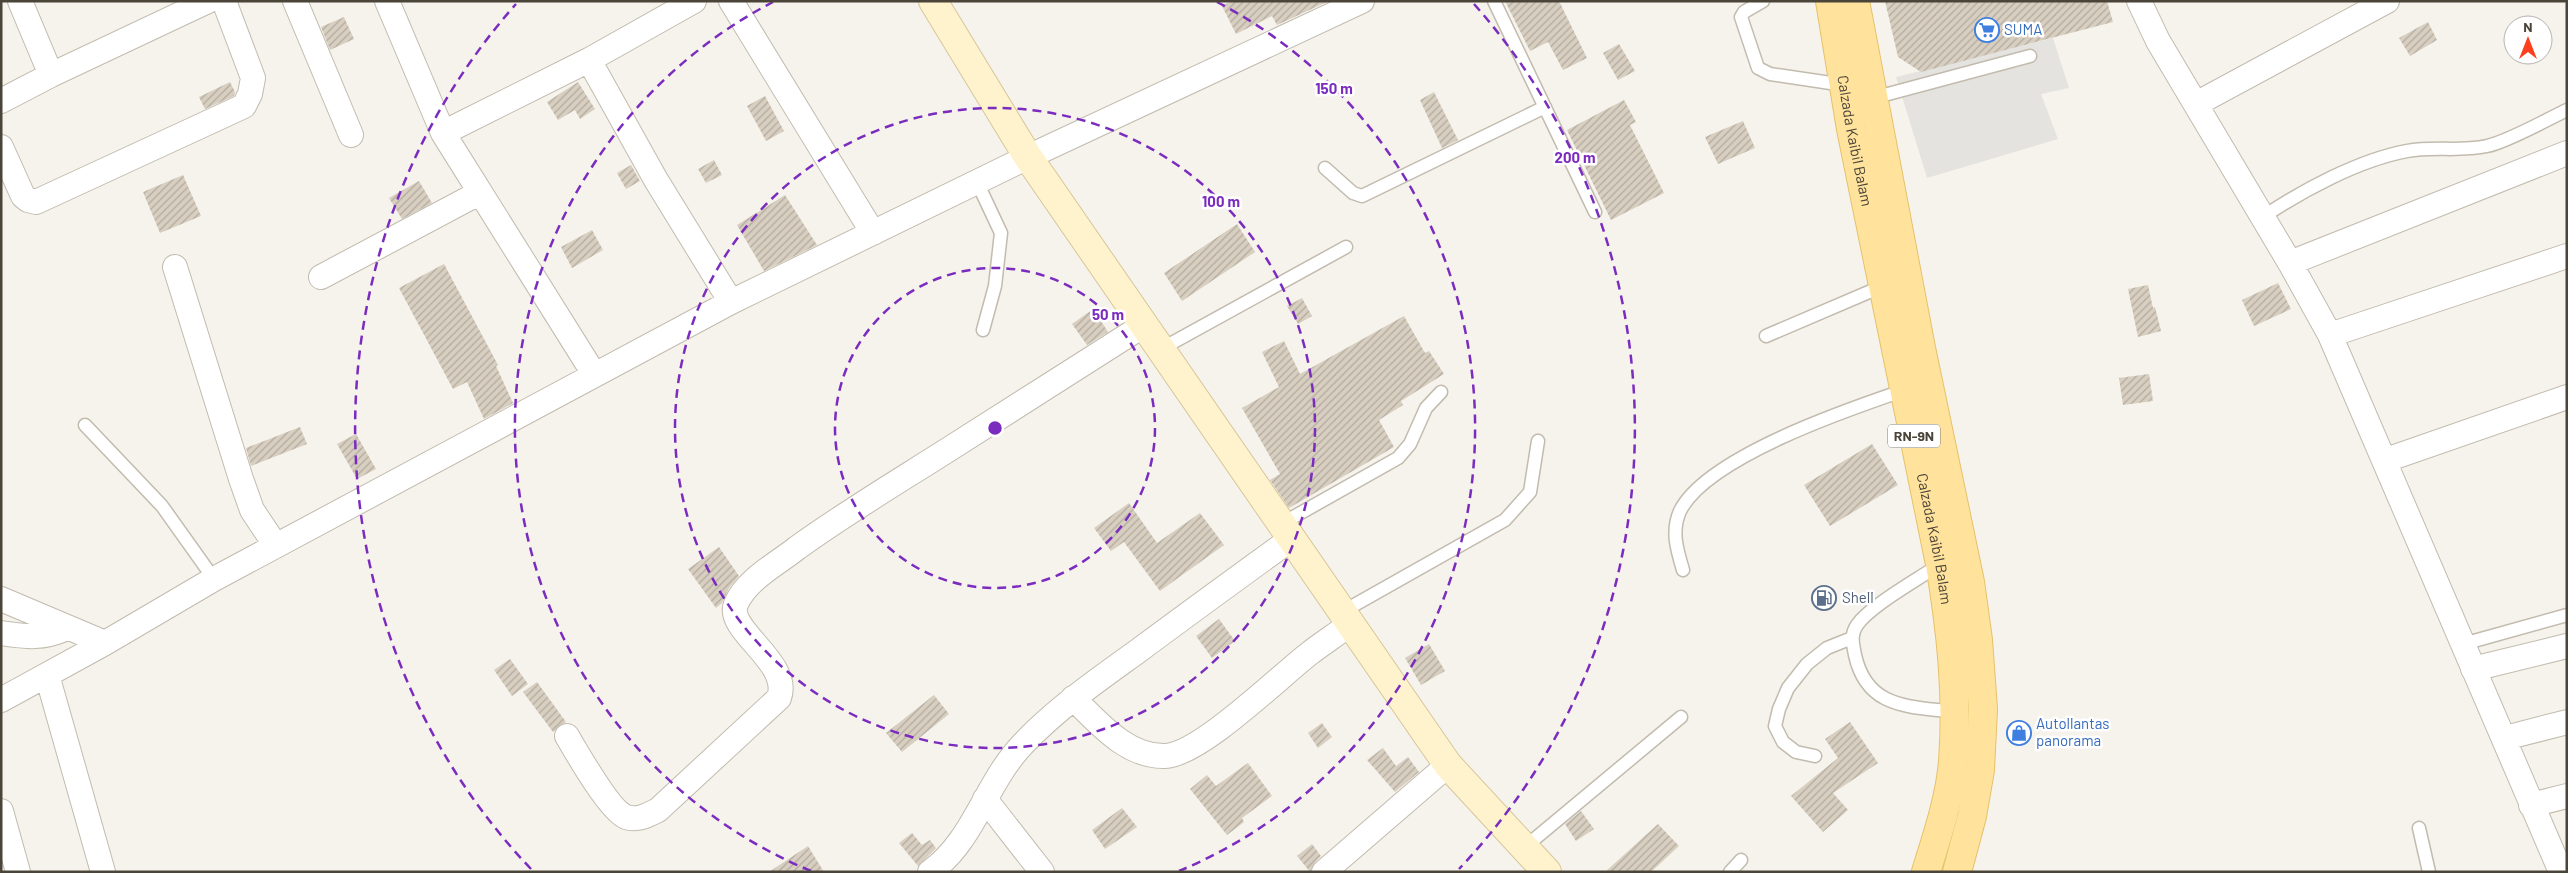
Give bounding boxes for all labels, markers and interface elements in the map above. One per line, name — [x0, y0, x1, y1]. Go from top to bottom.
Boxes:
north arrow — [2503, 15, 2553, 65]
supermarket icon: SUMA — [1974, 17, 2000, 43]
text: N — [2523, 18, 2533, 35]
place label: SUMA — [2004, 20, 2042, 38]
street label: Calzada Kaibil Balam — [1834, 74, 1877, 208]
text: 150 m — [1315, 79, 1353, 97]
text: 200 m — [1554, 148, 1596, 166]
text: 100 m — [1202, 192, 1240, 210]
text: 50 m — [1092, 305, 1124, 323]
centre of rings — [986, 419, 1004, 437]
road number: RN-9N — [1888, 424, 1940, 448]
street label: Calzada Kaibil Balam — [1914, 472, 1956, 606]
fuel station icon: Shell — [1811, 585, 1837, 611]
place label: Shell — [1842, 588, 1874, 606]
place label: Autollantas panorama — [2036, 714, 2110, 749]
shop icon: Autollantas panorama — [2006, 720, 2032, 746]

